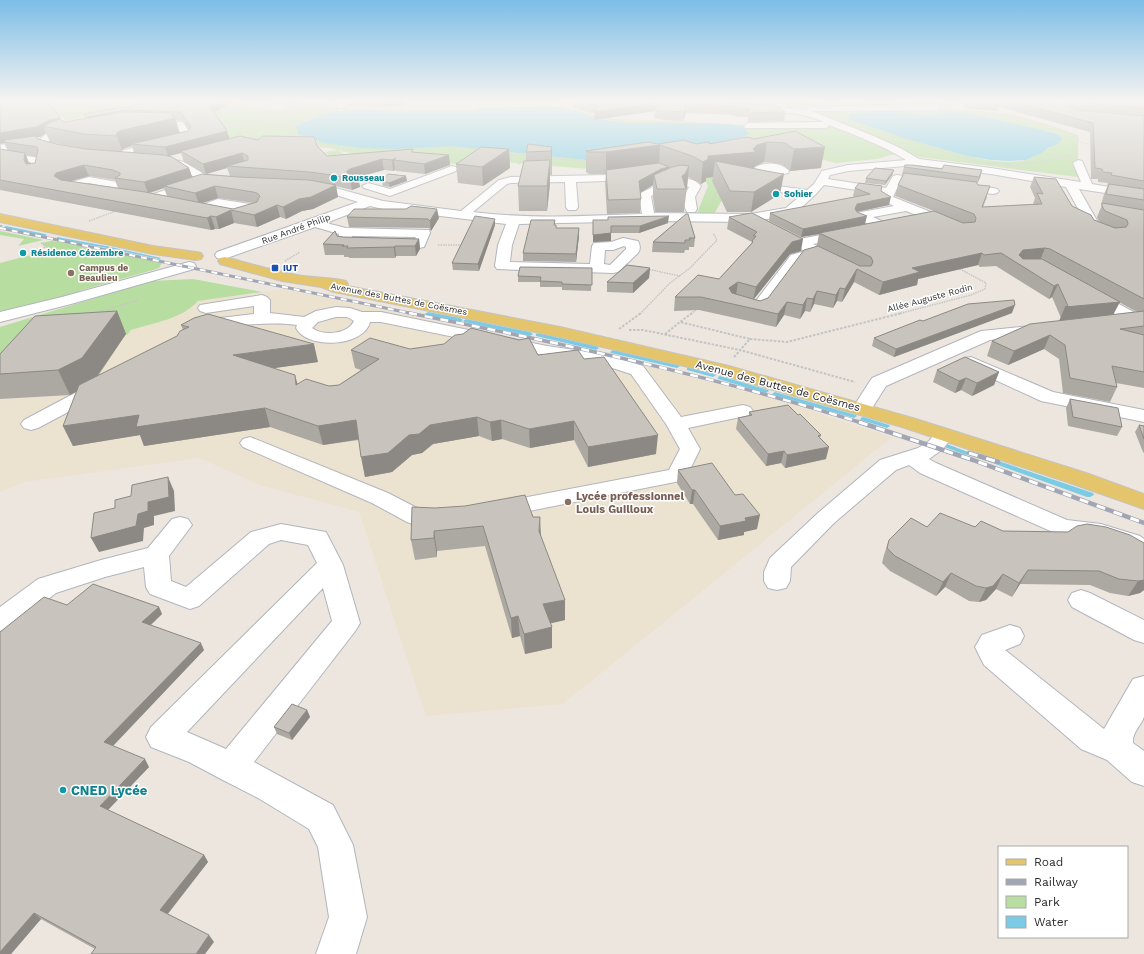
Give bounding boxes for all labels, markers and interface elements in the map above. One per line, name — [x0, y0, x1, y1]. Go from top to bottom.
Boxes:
marker: Rousseau — [329, 173, 339, 183]
place label: Rousseau — [342, 173, 385, 183]
marker: Sohier — [771, 189, 781, 199]
place label: Sohier — [784, 189, 813, 199]
street label: Rue André Philip — [260, 212, 332, 246]
marker: Résidence Cézembre — [18, 248, 28, 258]
place label: Résidence Cézembre — [31, 248, 123, 258]
place label: Campus de Beaulieu — [79, 263, 128, 283]
marker: IUT — [270, 263, 280, 273]
place label: IUT — [283, 263, 298, 273]
marker: Campus de Beaulieu — [66, 268, 76, 278]
street label: Avenue des Buttes de Coësmes — [330, 281, 468, 317]
street label: Allée Auguste Rodin — [886, 282, 974, 314]
street label: Avenue des Buttes de Coësmes — [694, 358, 862, 414]
place label: Lycée professionnel Louis Guilloux — [576, 490, 684, 516]
marker: Lycée professionnel Louis Guilloux — [563, 497, 573, 507]
place label: CNED Lycée — [71, 783, 148, 798]
marker: CNED Lycée — [58, 785, 68, 795]
legend — [998, 846, 1128, 938]
text: Road — [1034, 855, 1063, 869]
text: Railway — [1034, 875, 1079, 889]
text: Park — [1034, 895, 1060, 909]
text: Water — [1034, 915, 1069, 929]

